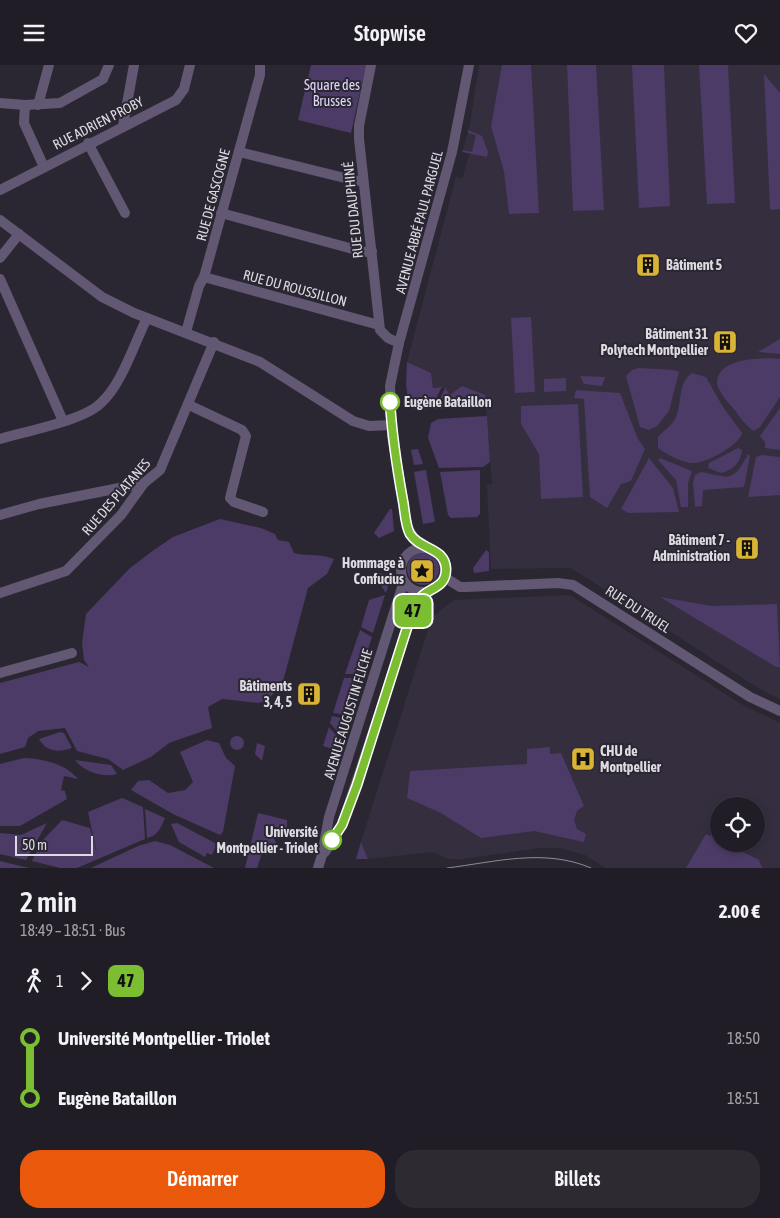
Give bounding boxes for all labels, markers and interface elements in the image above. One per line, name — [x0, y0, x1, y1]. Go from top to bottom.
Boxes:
icon: menu — [20, 19, 48, 47]
icon: heart — [732, 19, 760, 47]
text: Stopwise — [354, 20, 426, 46]
park label: Square des Brusses — [304, 77, 360, 109]
street label: RUE ADRIEN PROBY — [50, 93, 147, 153]
street label: RUE DE GASCOGNE — [193, 147, 233, 243]
street label: AVENUE ABBÉ PAUL PARGUEL — [392, 148, 446, 295]
street label: RUE DU DAUPHINÉ — [340, 161, 366, 259]
building icon: Bâtiment 5 — [635, 252, 661, 278]
place label: Bâtiment 5 — [666, 257, 723, 273]
street label: RUE DU ROUSSILLON — [241, 266, 349, 310]
place label: Bâtiment 31 Polytech Montpellier — [600, 326, 709, 358]
building icon: Bâtiment 31 Polytech Montpellier — [712, 329, 738, 355]
marker: Eugène Bataillon — [380, 392, 400, 412]
place label: Eugène Bataillon — [404, 394, 492, 410]
street label: RUE DES PLATANES — [79, 455, 154, 538]
place label: Bâtiment 7 - Administration — [652, 532, 730, 564]
building icon: Bâtiment 7 - Administration — [734, 535, 760, 561]
place label: Hommage à Confucius — [342, 555, 404, 587]
place icon: Hommage à Confucius — [409, 558, 435, 584]
street label: RUE DU TRUEL — [603, 582, 674, 636]
line badge: 47 — [390, 595, 436, 627]
text: 47 — [405, 600, 421, 621]
street label: AVENUE AUGUSTIN FLICHE — [321, 647, 375, 781]
place label: Bâtiments 3, 4, 5 — [239, 678, 292, 710]
building icon: Bâtiments 3, 4, 5 — [296, 681, 322, 707]
place label: CHU de Montpellier — [600, 743, 662, 775]
hospital icon: CHU de Montpellier — [570, 746, 596, 772]
map controls — [710, 797, 765, 852]
button: locate — [710, 797, 765, 852]
place label: Université Montpellier - Triolet — [217, 824, 318, 856]
marker: Université Montpellier - Triolet — [322, 830, 342, 850]
scale bar — [15, 833, 92, 856]
text: 50 m — [22, 837, 47, 853]
text: 2 min — [20, 886, 77, 918]
text: 2.00 € — [719, 900, 760, 922]
text: 18:49 – 18:51 · Bus — [20, 921, 125, 939]
icon: walk — [20, 967, 48, 995]
icon: forward — [72, 967, 100, 995]
text: 47 — [118, 970, 134, 991]
text: 1 — [56, 972, 64, 990]
text: Université Montpellier - Triolet — [58, 1027, 270, 1049]
text: 18:50 — [727, 1029, 760, 1047]
text: Eugène Bataillon — [58, 1087, 177, 1109]
text: 18:51 — [727, 1089, 760, 1107]
button: Démarrer — [20, 1150, 385, 1208]
button: Billets — [395, 1150, 760, 1208]

